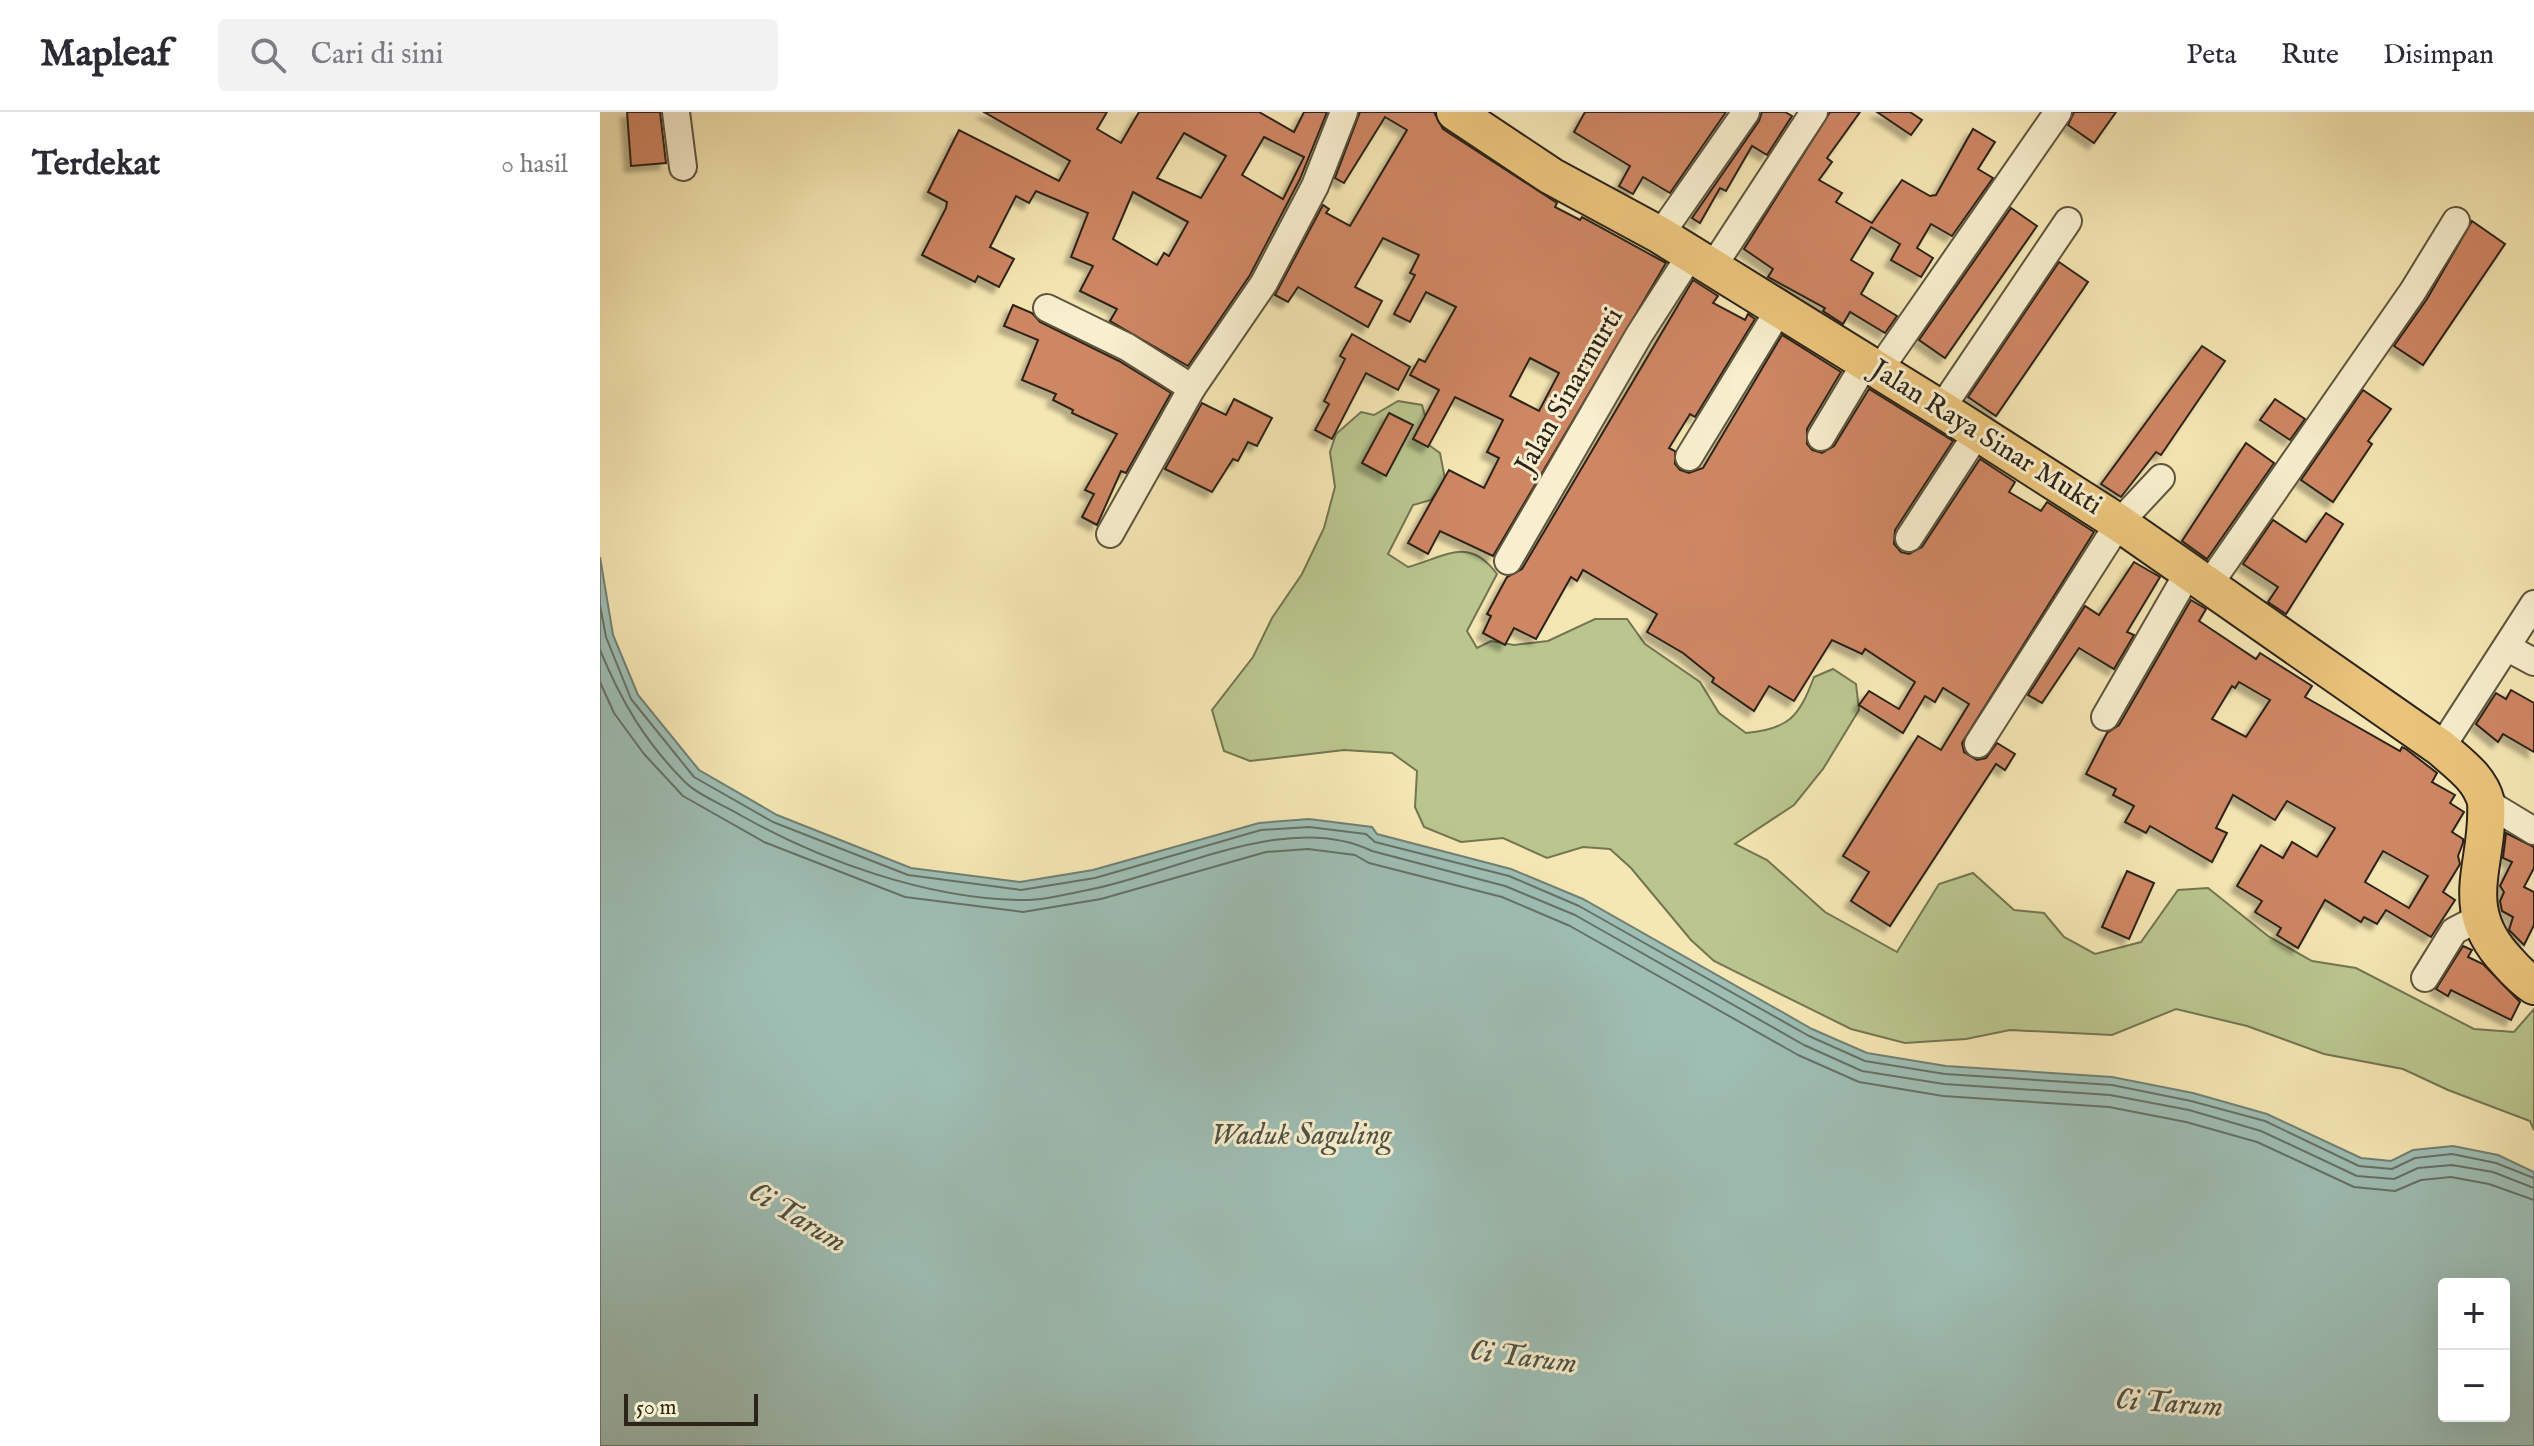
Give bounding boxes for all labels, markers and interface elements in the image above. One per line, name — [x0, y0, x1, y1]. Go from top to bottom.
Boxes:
search box — [218, 19, 778, 91]
text: Mapleaf — [40, 31, 170, 79]
icon: search — [246, 33, 290, 77]
text: Cari di sini — [310, 36, 444, 74]
text: Peta — [2186, 38, 2237, 73]
text: Rute — [2281, 38, 2339, 73]
text: Disimpan — [2383, 38, 2494, 73]
text: Terdekat — [32, 143, 160, 186]
text: 0 hasil — [501, 148, 568, 181]
street label: Jalan Sinarmurti — [1507, 302, 1632, 483]
street label: Jalan Raya Sinar Mukti — [1861, 351, 2108, 523]
water label: Waduk Saguling — [1211, 1117, 1393, 1155]
water label: Ci Tarum — [741, 1174, 853, 1262]
map controls — [2438, 1278, 2510, 1422]
button: + — [2438, 1278, 2510, 1350]
water label: Ci Tarum — [1467, 1333, 1579, 1383]
button: − — [2438, 1350, 2510, 1422]
water label: Ci Tarum — [2114, 1381, 2224, 1427]
scale bar — [624, 1390, 758, 1426]
text: 50 m — [636, 1394, 677, 1422]

